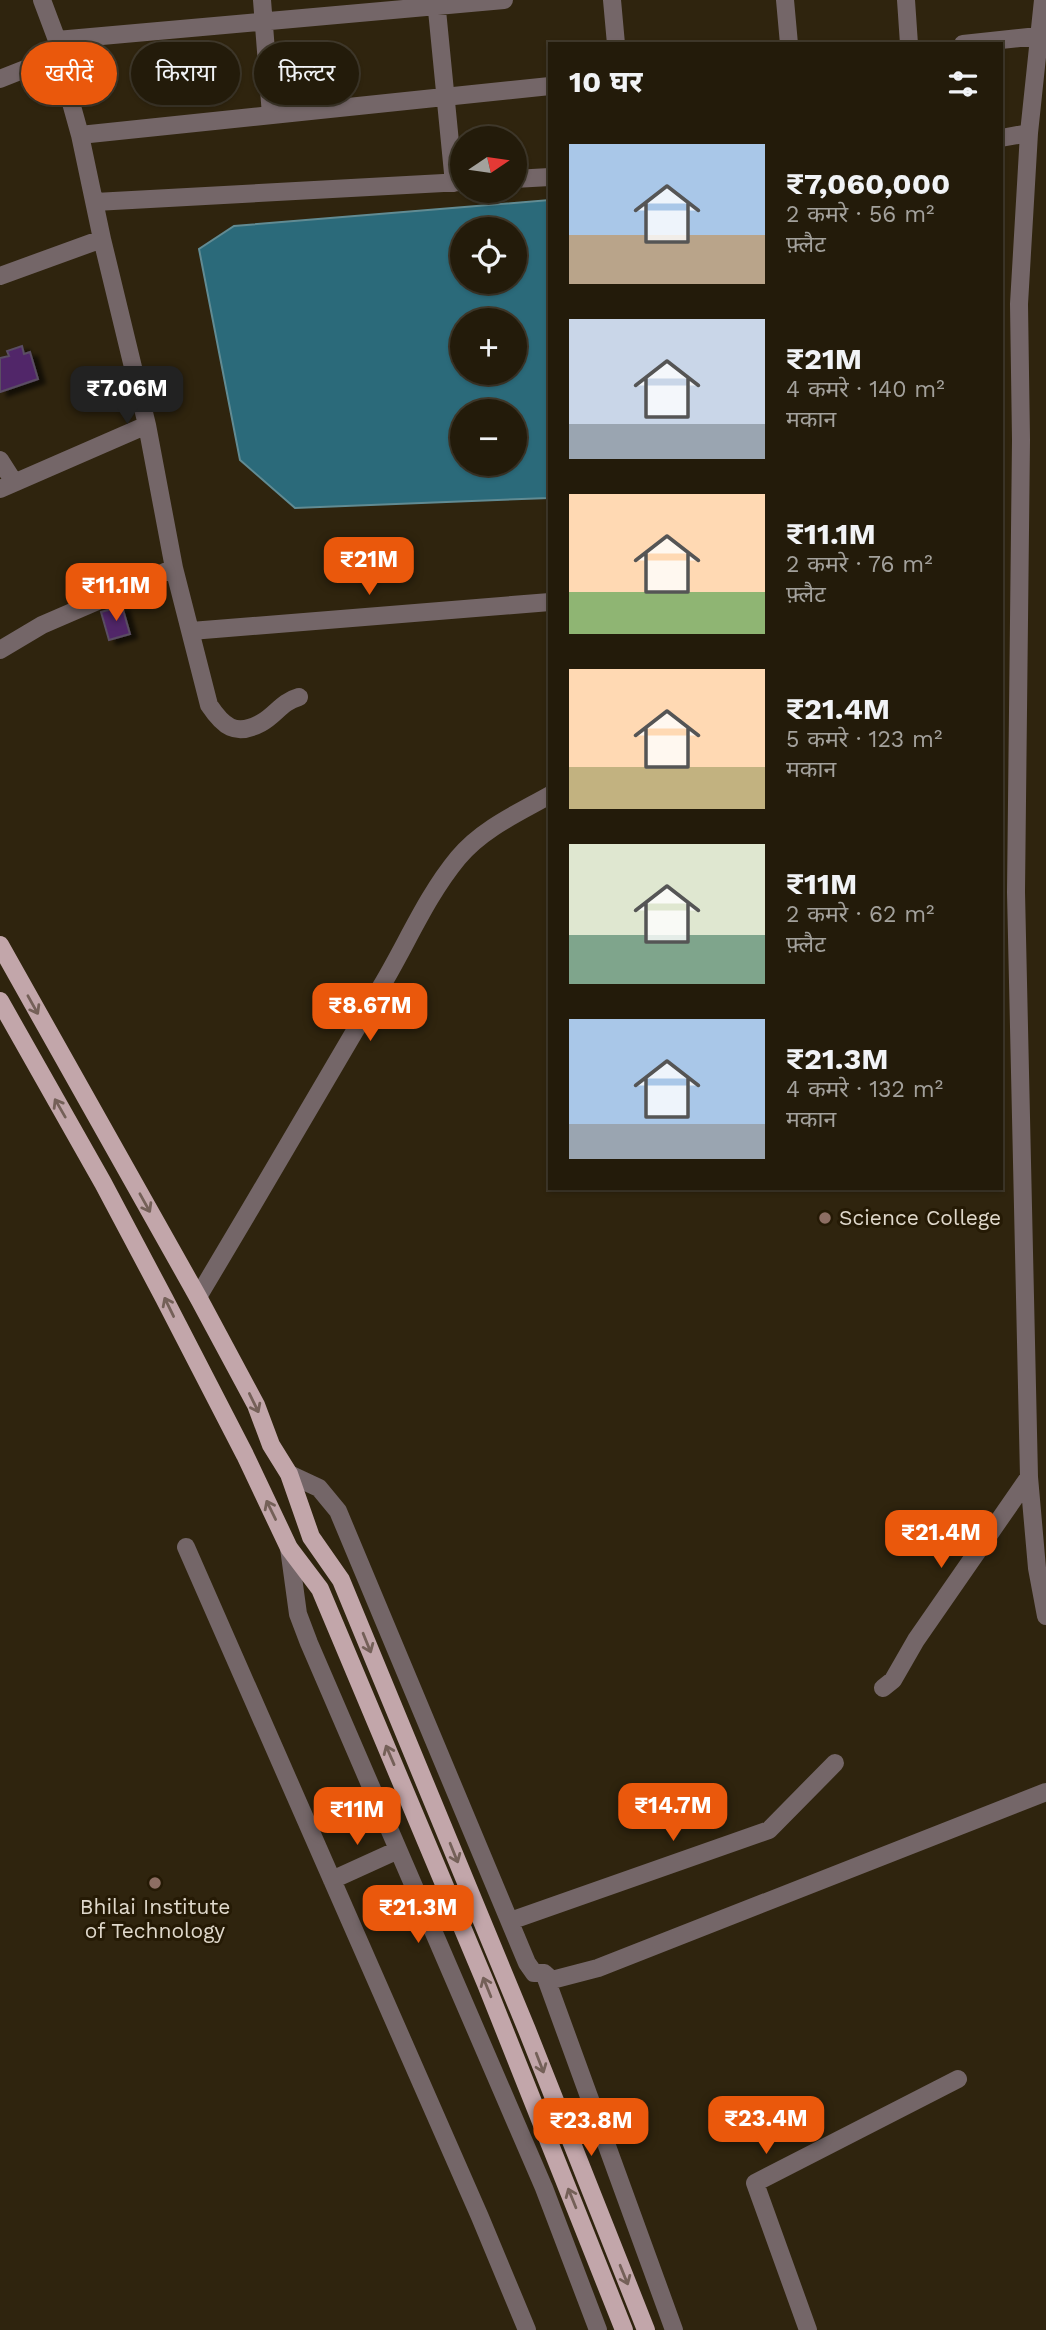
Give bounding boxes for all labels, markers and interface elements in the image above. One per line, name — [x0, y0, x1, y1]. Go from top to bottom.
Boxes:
chip: खरीदें — [21, 42, 117, 105]
chip: किराया — [131, 42, 240, 105]
chip: फ़िल्टर — [254, 42, 359, 105]
text: 10 घर — [569, 64, 643, 99]
icon: filters — [944, 65, 982, 103]
north arrow — [450, 126, 527, 203]
map controls — [450, 126, 527, 476]
text: ₹7,060,000 — [786, 166, 950, 201]
icon: home — [625, 172, 709, 256]
text: 2 कमरे · 56 m² — [786, 201, 935, 228]
button: locate — [450, 217, 527, 294]
text: फ़्लैट — [786, 231, 826, 258]
button: + — [450, 308, 527, 385]
text: ₹21M — [786, 341, 862, 376]
icon: home — [625, 347, 709, 431]
pin: ₹7.06M — [70, 366, 184, 426]
text: ₹7.06M — [86, 375, 168, 402]
text: 4 कमरे · 140 m² — [786, 376, 945, 403]
button: − — [450, 399, 527, 476]
text: मकान — [786, 406, 836, 433]
text: ₹11.1M — [786, 516, 876, 551]
icon: home — [625, 522, 709, 606]
pin: ₹21M — [328, 538, 410, 597]
text: ₹21M — [340, 546, 398, 573]
text: 2 कमरे · 76 m² — [786, 551, 933, 578]
pin: ₹11.1M — [59, 564, 173, 623]
text: ₹11.1M — [82, 572, 150, 599]
text: फ़्लैट — [786, 581, 826, 608]
text: ₹21.4M — [786, 691, 890, 726]
icon: home — [625, 697, 709, 781]
text: 5 कमरे · 123 m² — [786, 726, 942, 753]
text: मकान — [786, 756, 836, 783]
text: ₹11M — [786, 866, 857, 901]
icon: home — [625, 872, 709, 956]
text: 2 कमरे · 62 m² — [786, 901, 935, 928]
text: फ़्लैट — [786, 931, 826, 958]
pin: ₹8.67M — [313, 984, 427, 1043]
text: ₹8.67M — [328, 992, 412, 1019]
one-way arrow — [26, 994, 40, 1014]
text: ₹21.3M — [786, 1041, 889, 1076]
icon: home — [625, 1047, 709, 1131]
text: 4 कमरे · 132 m² — [786, 1076, 943, 1103]
one-way arrow — [53, 1098, 67, 1118]
text: मकान — [786, 1106, 836, 1133]
one-way arrow — [139, 1192, 152, 1213]
place label: Science College — [839, 1205, 1001, 1230]
marker: Science College — [817, 1210, 833, 1226]
one-way arrow — [161, 1297, 175, 1318]
one-way arrow — [247, 1392, 261, 1413]
one-way arrow — [264, 1500, 277, 1521]
pin: ₹21.4M — [884, 1510, 998, 1570]
text: ₹21.4M — [901, 1519, 981, 1546]
one-way arrow — [361, 1631, 374, 1653]
one-way arrow — [383, 1744, 396, 1766]
pin: ₹14.7M — [616, 1784, 730, 1843]
pin: ₹11M — [316, 1787, 398, 1847]
text: ₹14.7M — [634, 1792, 712, 1819]
text: ₹11M — [330, 1796, 384, 1823]
one-way arrow — [448, 1842, 461, 1863]
marker: Bhilai Institute of Technology — [147, 1875, 163, 1891]
pin: ₹21.3M — [361, 1885, 475, 1945]
place label: Bhilai Institute of Technology — [80, 1894, 230, 1943]
text: ₹21.3M — [379, 1894, 457, 1921]
one-way arrow — [480, 1977, 493, 1999]
one-way arrow — [535, 2052, 548, 2074]
pin: ₹23.4M — [709, 2096, 823, 2156]
pin: ₹23.8M — [534, 2098, 648, 2158]
text: ₹23.4M — [724, 2105, 808, 2132]
text: ₹23.8M — [549, 2107, 633, 2134]
one-way arrow — [565, 2188, 578, 2210]
one-way arrow — [618, 2264, 631, 2285]

